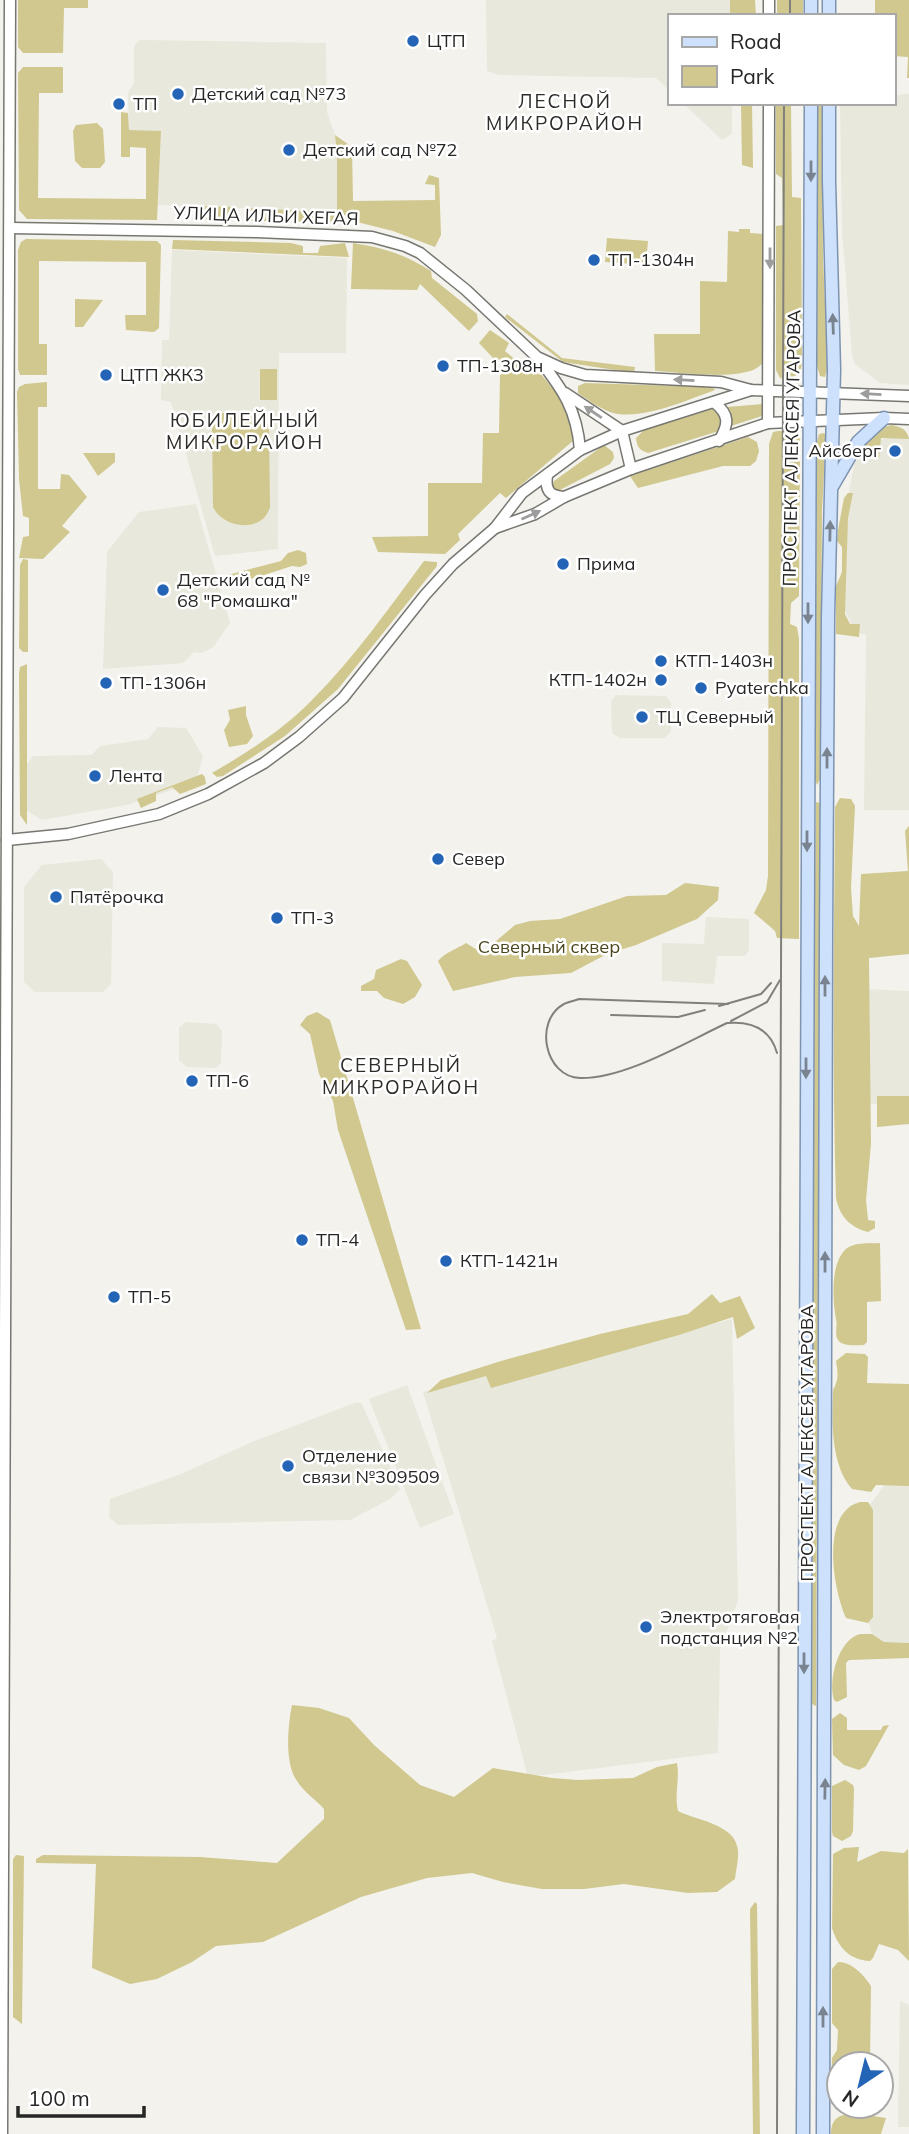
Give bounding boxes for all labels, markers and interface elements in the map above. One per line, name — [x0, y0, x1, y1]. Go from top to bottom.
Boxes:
legend — [668, 14, 895, 105]
text: Road — [730, 28, 781, 54]
place label: ЦТП — [427, 29, 466, 52]
marker: ЦТП — [405, 33, 421, 49]
text: Park — [730, 63, 774, 89]
place label: Детский сад №73 — [192, 82, 346, 105]
marker: Детский сад №73 — [170, 86, 186, 102]
district label: ЛЕСНОЙ МИКРОРАЙОН — [486, 89, 644, 135]
place label: ТП — [133, 92, 158, 115]
marker: ТП — [111, 96, 127, 112]
place label: Детский сад №72 — [303, 138, 457, 161]
marker: Детский сад №72 — [281, 142, 297, 158]
one-way arrow — [805, 161, 817, 183]
street label: УЛИЦА ИЛЬИ ХЕГАЯ — [172, 201, 359, 230]
one-way arrow — [764, 247, 776, 269]
place label: ТП-1304н — [608, 248, 694, 271]
marker: ТП-1304н — [586, 252, 602, 268]
street label: ПРОСПЕКТ АЛЕКСЕЯ УГАРОВА — [778, 309, 805, 587]
one-way arrow — [827, 313, 838, 335]
place label: ТП-1308н — [457, 354, 543, 377]
marker: ТП-1308н — [435, 358, 451, 374]
place label: ЦТП ЖК3 — [120, 363, 204, 386]
marker: ЦТП ЖК3 — [98, 367, 114, 383]
one-way arrow — [673, 375, 695, 386]
one-way arrow — [860, 388, 882, 399]
one-way arrow — [584, 406, 603, 419]
district label: ЮБИЛЕЙНЫЙ МИКРОРАЙОН — [166, 408, 324, 454]
place label: Айсберг — [809, 439, 881, 462]
marker: Айсберг — [887, 443, 903, 459]
one-way arrow — [521, 509, 541, 521]
one-way arrow — [824, 519, 835, 541]
place label: Прима — [577, 552, 636, 575]
marker: Прима — [555, 556, 571, 572]
place label: Детский сад № 68 "Ромашка" — [177, 568, 310, 612]
marker: Детский сад № 68 "Ромашка" — [155, 582, 171, 598]
one-way arrow — [802, 602, 814, 624]
place label: КТП-1403н — [675, 649, 773, 672]
marker: КТП-1403н — [653, 653, 669, 669]
place label: КТП-1402н — [549, 668, 647, 691]
place label: ТП-1306н — [120, 671, 206, 694]
marker: КТП-1402н — [653, 672, 669, 688]
marker: ТП-1306н — [98, 675, 114, 691]
place label: Pyaterchka — [715, 676, 809, 699]
marker: Pyaterchka — [693, 680, 709, 696]
place label: ТЦ Северный — [656, 705, 774, 728]
marker: ТЦ Северный — [634, 709, 650, 725]
one-way arrow — [821, 747, 833, 769]
place label: Лента — [109, 764, 163, 787]
marker: Лента — [87, 768, 103, 784]
one-way arrow — [801, 830, 813, 852]
place label: Север — [452, 847, 505, 870]
marker: Север — [430, 851, 446, 867]
place label: Пятёрочка — [70, 885, 164, 908]
marker: Пятёрочка — [48, 889, 64, 905]
place label: ТП-3 — [291, 906, 334, 929]
marker: ТП-3 — [269, 910, 285, 926]
park label: Северный сквер — [478, 935, 620, 958]
one-way arrow — [819, 974, 831, 996]
district label: СЕВЕРНЫЙ МИКРОРАЙОН — [322, 1053, 480, 1099]
one-way arrow — [800, 1057, 812, 1079]
place label: ТП-6 — [206, 1069, 249, 1092]
marker: ТП-6 — [184, 1073, 200, 1089]
place label: ТП-4 — [316, 1228, 359, 1251]
marker: ТП-4 — [294, 1232, 310, 1248]
place label: КТП-1421н — [460, 1249, 558, 1272]
one-way arrow — [819, 1251, 831, 1273]
marker: КТП-1421н — [438, 1253, 454, 1269]
place label: ТП-5 — [128, 1285, 171, 1308]
marker: ТП-5 — [106, 1289, 122, 1305]
street label: ПРОСПЕКТ АЛЕКСЕЯ УГАРОВА — [795, 1305, 818, 1581]
place label: Отделение связи №309509 — [302, 1444, 440, 1488]
marker: Отделение связи №309509 — [280, 1458, 296, 1474]
place label: Электротяговая подстанция №2 — [660, 1605, 800, 1649]
marker: Электротяговая подстанция №2 — [638, 1619, 654, 1635]
one-way arrow — [798, 1652, 810, 1674]
one-way arrow — [819, 1778, 830, 1800]
one-way arrow — [817, 2006, 829, 2028]
north arrow — [825, 2050, 895, 2120]
scale bar — [18, 2074, 144, 2118]
text: 100 m — [28, 2085, 90, 2111]
text: N — [837, 2085, 863, 2113]

